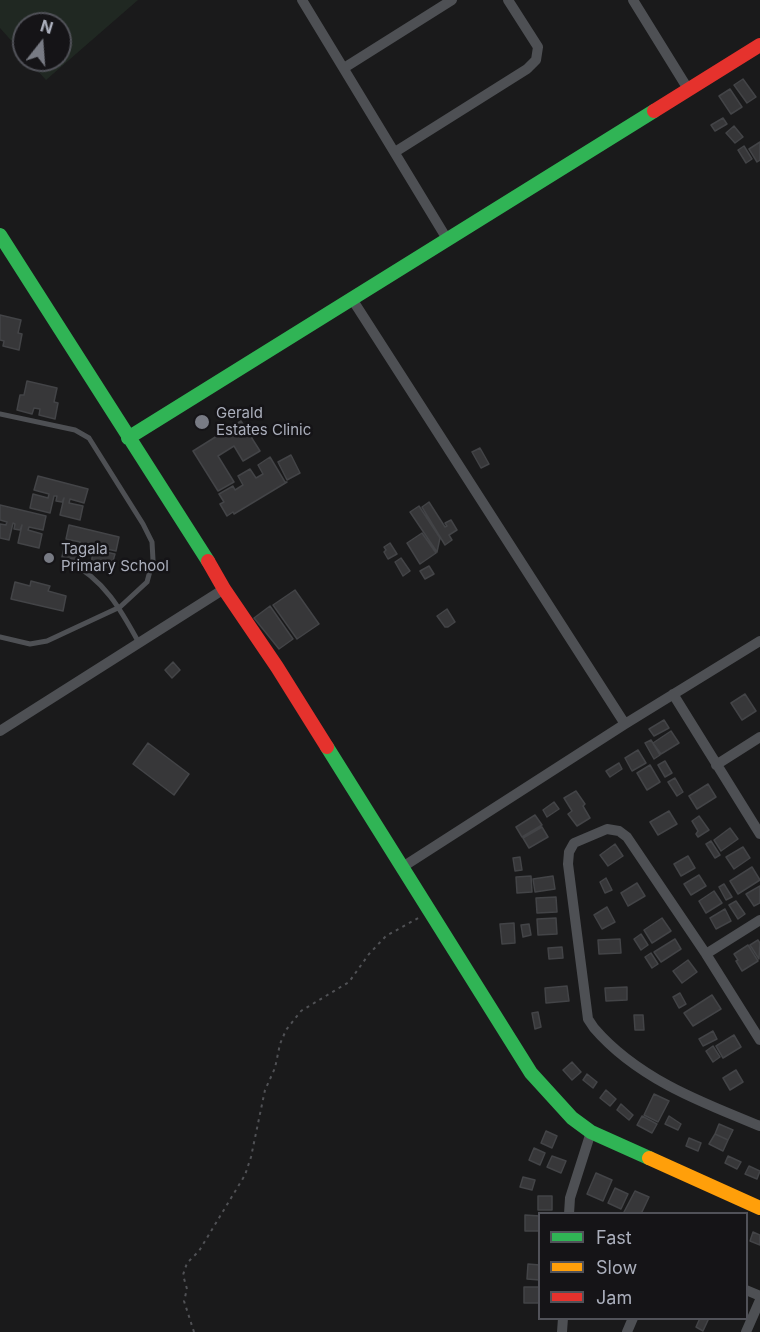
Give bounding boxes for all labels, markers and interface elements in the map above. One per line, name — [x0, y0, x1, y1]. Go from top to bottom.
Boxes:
north arrow — [12, 12, 72, 72]
text: N — [38, 15, 55, 38]
place label: Gerald Estates Clinic — [216, 404, 311, 439]
marker: Gerald Estates Clinic — [193, 413, 211, 431]
place label: Tagala Primary School — [61, 540, 169, 575]
marker: Tagala Primary School — [42, 551, 56, 565]
legend — [538, 1212, 748, 1320]
text: Fast — [596, 1227, 632, 1248]
text: Slow — [596, 1257, 637, 1278]
text: Jam — [596, 1287, 632, 1308]

